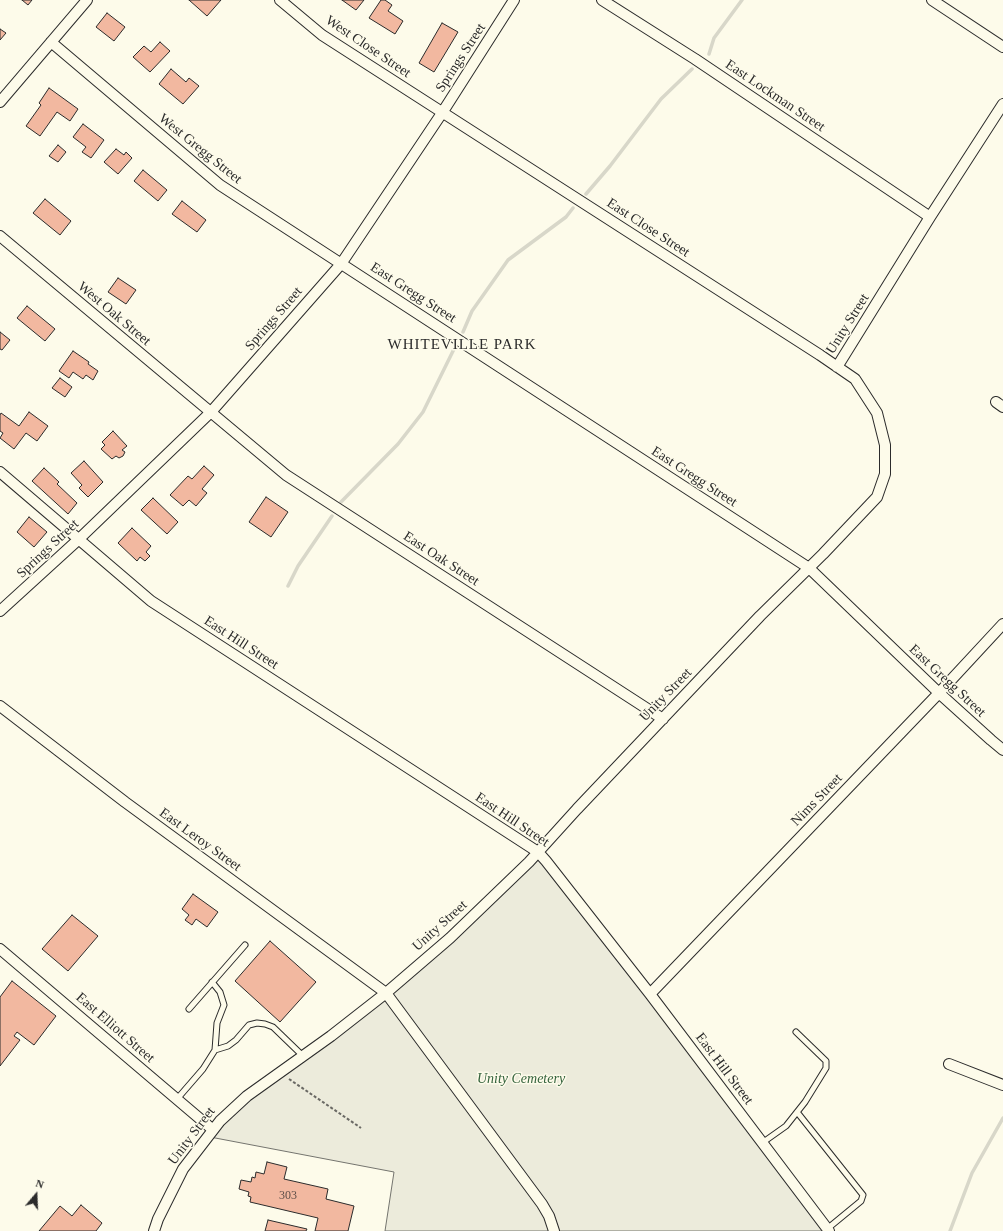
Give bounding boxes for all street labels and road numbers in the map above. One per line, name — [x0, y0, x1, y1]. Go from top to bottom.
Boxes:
street label: West Close Street — [322, 12, 414, 82]
street label: Springs Street — [432, 20, 490, 96]
street label: East Lockman Street — [722, 56, 828, 136]
street label: West Gregg Street — [155, 110, 245, 188]
street label: East Close Street — [603, 195, 693, 261]
street label: East Gregg Street — [367, 259, 459, 327]
street label: West Oak Street — [74, 278, 154, 350]
street label: Springs Street — [242, 284, 306, 354]
street label: Unity Street — [823, 291, 873, 357]
street label: East Gregg Street — [648, 443, 740, 511]
street label: Springs Street — [13, 516, 83, 582]
street label: East Oak Street — [400, 528, 482, 590]
street label: East Hill Street — [201, 613, 281, 673]
street label: East Gregg Street — [905, 641, 989, 721]
street label: Unity Street — [636, 665, 696, 725]
street label: Nims Street — [788, 770, 846, 830]
street label: East Hill Street — [472, 789, 552, 851]
street label: East Leroy Street — [156, 805, 244, 875]
street label: Unity Street — [409, 897, 471, 955]
street label: East Elliott Street — [72, 989, 158, 1067]
street label: East Hill Street — [692, 1030, 756, 1108]
street label: Unity Street — [165, 1104, 219, 1168]

